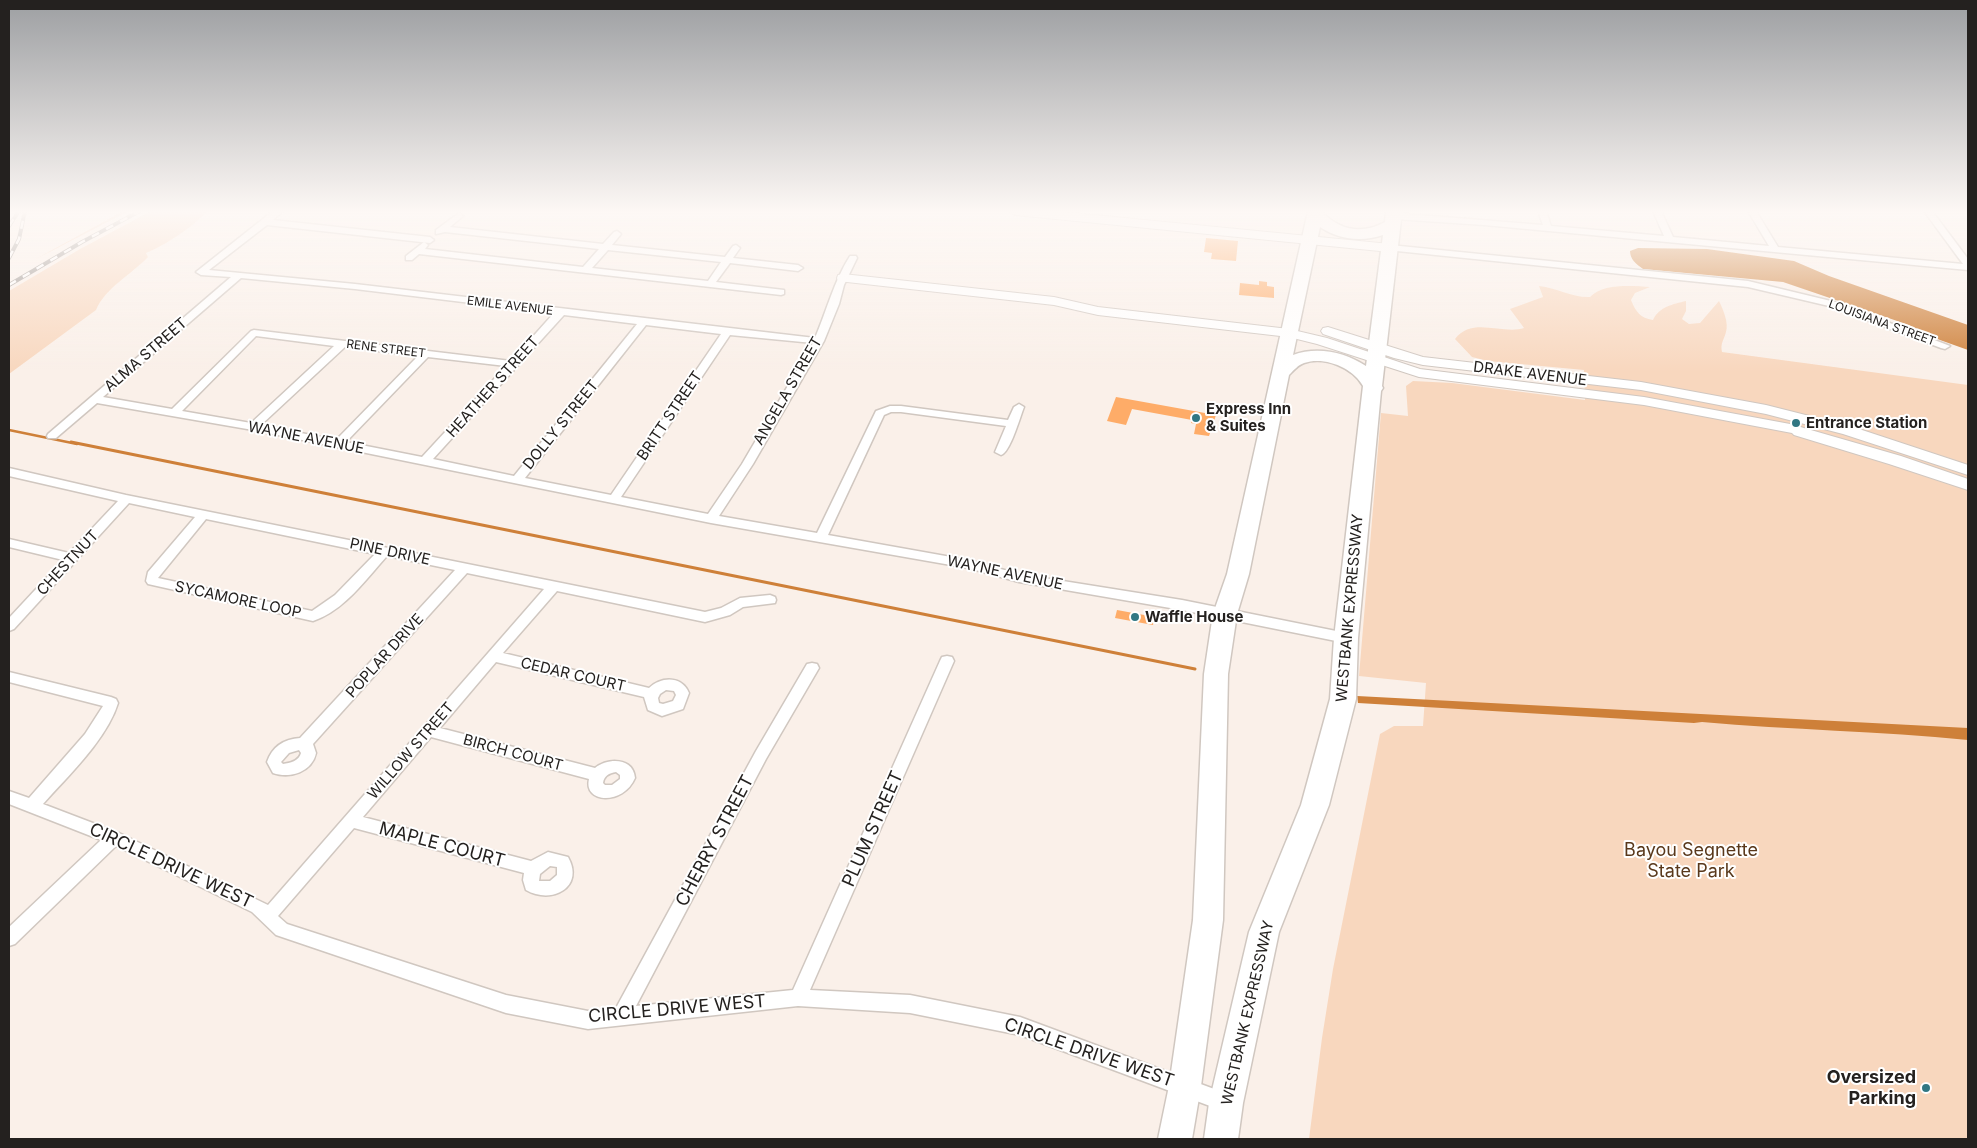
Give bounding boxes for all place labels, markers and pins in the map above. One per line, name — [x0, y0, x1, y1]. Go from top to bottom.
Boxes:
place label: Express Inn & Suites — [1206, 400, 1291, 435]
marker: Express Inn & Suites — [1190, 412, 1202, 424]
place label: Entrance Station — [1806, 414, 1927, 432]
marker: Entrance Station — [1790, 417, 1802, 429]
place label: Waffle House — [1145, 608, 1243, 626]
marker: Waffle House — [1129, 611, 1141, 623]
place label: Oversized Parking — [1827, 1067, 1916, 1110]
marker: Oversized Parking — [1920, 1082, 1932, 1094]

